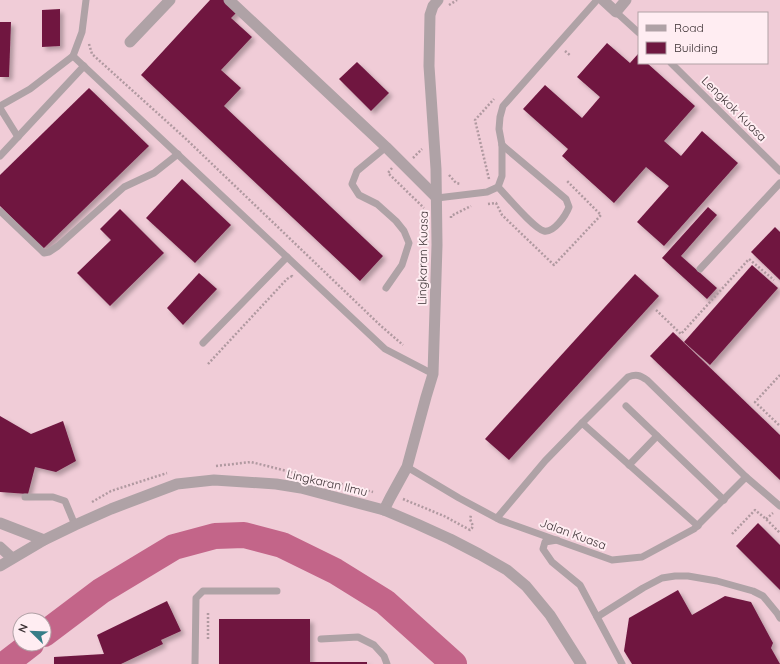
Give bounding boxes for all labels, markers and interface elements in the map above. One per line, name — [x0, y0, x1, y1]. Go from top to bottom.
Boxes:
legend — [638, 12, 768, 64]
text: Road — [674, 20, 704, 35]
text: Building — [674, 40, 718, 55]
street label: Lengkok Kuasa — [699, 73, 770, 144]
street label: Lingkaran Kuasa — [414, 211, 431, 305]
street label: Lingkaran Ilmu — [285, 466, 369, 499]
street label: Jalan Kuasa — [538, 515, 608, 552]
north arrow — [12, 612, 52, 652]
text: N — [15, 622, 31, 635]

